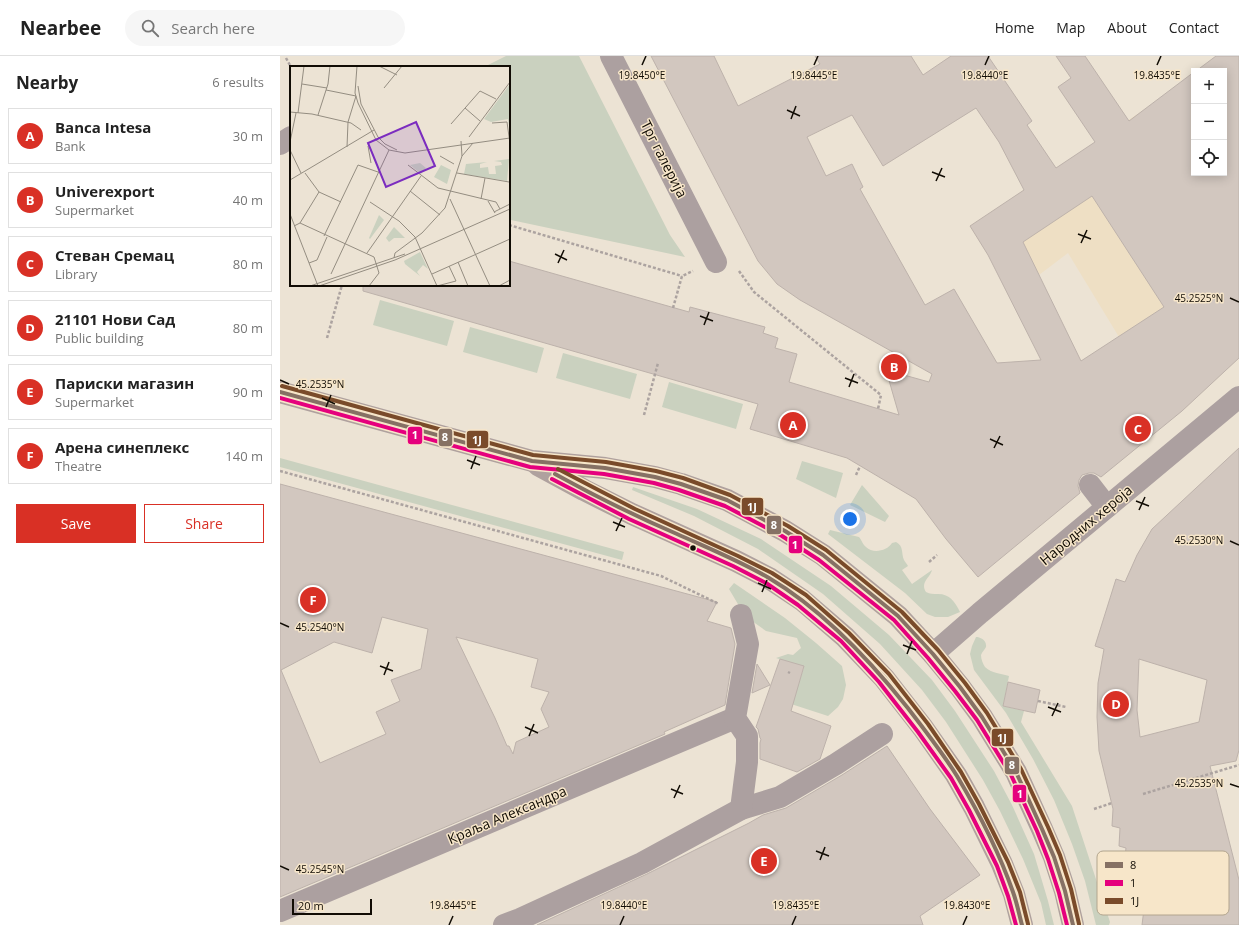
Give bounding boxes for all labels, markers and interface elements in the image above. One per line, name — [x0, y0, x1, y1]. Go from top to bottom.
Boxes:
search box — [125, 10, 405, 46]
text: Nearbee — [20, 15, 101, 41]
icon: search — [139, 17, 161, 39]
text: Search here — [171, 18, 255, 38]
text: Home — [995, 18, 1034, 37]
text: Map — [1056, 18, 1085, 37]
text: About — [1107, 18, 1147, 37]
text: Contact — [1169, 18, 1219, 37]
inset map — [290, 66, 510, 286]
text: 19.8450°E — [619, 68, 665, 82]
text: 19.8445°E — [791, 68, 837, 82]
text: 19.8440°E — [962, 68, 1008, 82]
text: 19.8435°E — [1134, 68, 1180, 82]
map controls — [1191, 68, 1227, 176]
button: + — [1191, 68, 1227, 104]
text: Nearby — [16, 71, 78, 94]
text: 6 results — [212, 73, 264, 91]
button: − — [1191, 104, 1227, 140]
text: Banca Intesa — [55, 117, 151, 137]
street label: Трг галерија — [637, 117, 692, 201]
text: A — [26, 127, 34, 145]
text: 30 m — [233, 127, 263, 145]
text: Bank — [55, 137, 85, 155]
button: locate — [1191, 140, 1227, 176]
text: Univerexport — [55, 181, 155, 201]
text: B — [26, 191, 34, 209]
text: 40 m — [233, 191, 263, 209]
text: Supermarket — [55, 201, 134, 219]
text: Стеван Сремац — [55, 245, 174, 265]
text: C — [26, 255, 34, 273]
text: 80 m — [233, 255, 263, 273]
text: Library — [55, 265, 97, 283]
text: 45.2525°N — [1175, 291, 1223, 305]
text: 21101 Нови Сад — [55, 309, 175, 329]
text: D — [25, 319, 35, 337]
text: 80 m — [233, 319, 263, 337]
text: Public building — [55, 329, 144, 347]
pin: B — [881, 352, 907, 382]
text: Париски магазин — [55, 373, 194, 393]
text: 45.2535°N — [296, 377, 344, 391]
text: E — [26, 383, 34, 401]
text: 90 m — [233, 383, 263, 401]
text: Supermarket — [55, 393, 134, 411]
pin: A — [780, 410, 806, 440]
pin: C — [1125, 414, 1151, 444]
line badge: 1 — [407, 426, 423, 445]
text: 1 — [412, 427, 418, 442]
line badge: 8 — [438, 428, 453, 447]
text: 8 — [442, 429, 448, 444]
line badge: 1J — [466, 430, 489, 449]
text: 1J — [472, 432, 482, 447]
text: Арена синеплекс — [55, 437, 189, 457]
text: F — [26, 447, 34, 465]
text: 140 m — [225, 447, 263, 465]
text: Theatre — [55, 457, 102, 475]
street label: Народних хероја — [1035, 480, 1136, 569]
line badge: 1J — [741, 497, 764, 516]
text: 1J — [747, 499, 757, 514]
button: Save — [16, 504, 136, 543]
button: Share — [144, 504, 264, 543]
your location — [840, 509, 860, 529]
line badge: 8 — [766, 515, 782, 535]
text: 8 — [771, 517, 777, 532]
text: 45.2530°N — [1175, 533, 1223, 547]
line badge: 1 — [788, 535, 803, 554]
text: 1 — [792, 537, 798, 552]
unlabelled marker — [688, 543, 698, 553]
pin: F — [300, 585, 326, 615]
text: 45.2540°N — [296, 620, 344, 634]
pin: D — [1103, 689, 1129, 719]
line badge: 1J — [991, 728, 1014, 747]
text: 1J — [997, 730, 1007, 745]
line badge: 8 — [1004, 756, 1020, 775]
text: 8 — [1009, 757, 1015, 772]
text: 45.2535°N — [1175, 776, 1223, 790]
street label: Краља Александра — [444, 781, 569, 848]
line badge: 1 — [1012, 784, 1027, 803]
text: 1 — [1017, 786, 1023, 801]
pin: E — [751, 846, 777, 876]
legend — [1097, 851, 1229, 915]
text: 8 — [1130, 857, 1136, 872]
text: 45.2545°N — [296, 862, 344, 876]
text: 1 — [1130, 875, 1136, 890]
text: 1J — [1130, 893, 1139, 908]
scale bar — [292, 897, 372, 916]
text: 20 m — [298, 898, 324, 913]
text: 19.8445°E — [430, 898, 476, 912]
text: 19.8440°E — [601, 898, 647, 912]
text: 19.8435°E — [773, 898, 819, 912]
text: 19.8430°E — [944, 898, 990, 912]

